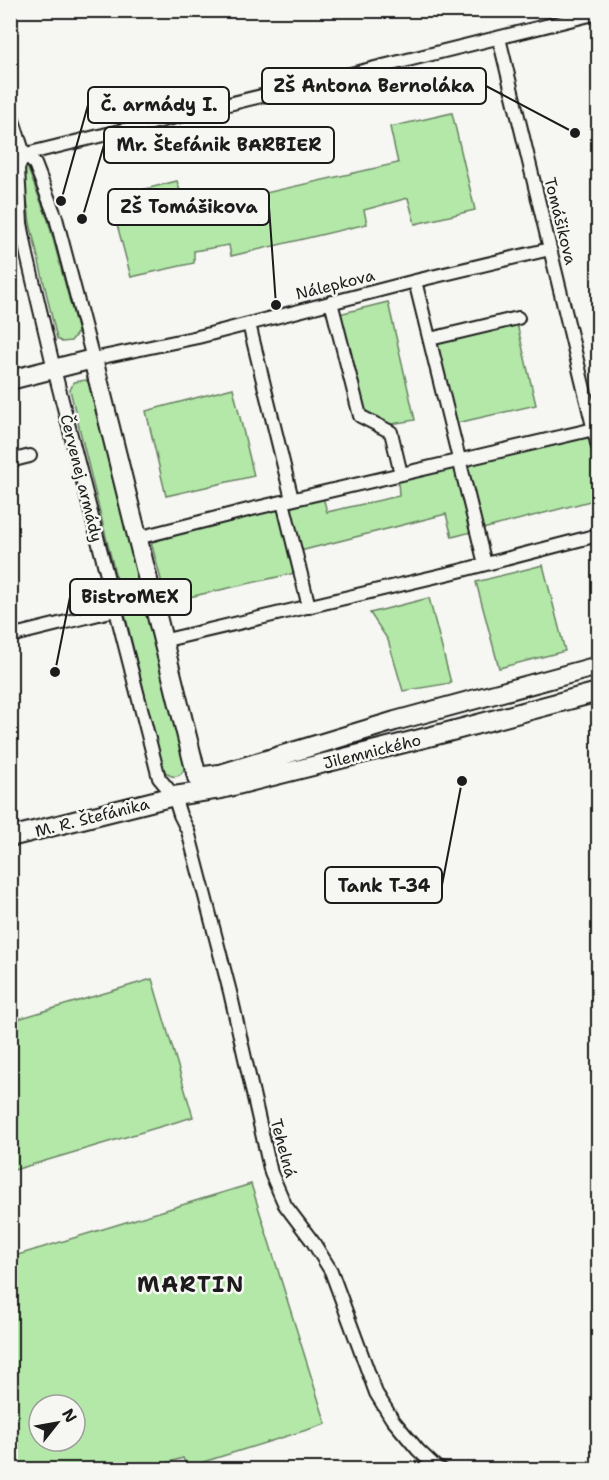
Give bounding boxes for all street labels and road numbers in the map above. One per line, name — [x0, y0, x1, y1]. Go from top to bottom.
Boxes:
street label: Tomášikova — [540, 175, 582, 267]
street label: Nálepkova — [293, 265, 377, 304]
street label: Červenej armády — [56, 412, 108, 544]
street label: Jilemnického — [321, 729, 423, 774]
street label: M. R. Štefánika — [33, 793, 151, 842]
street label: Tehelná — [266, 1116, 301, 1180]

